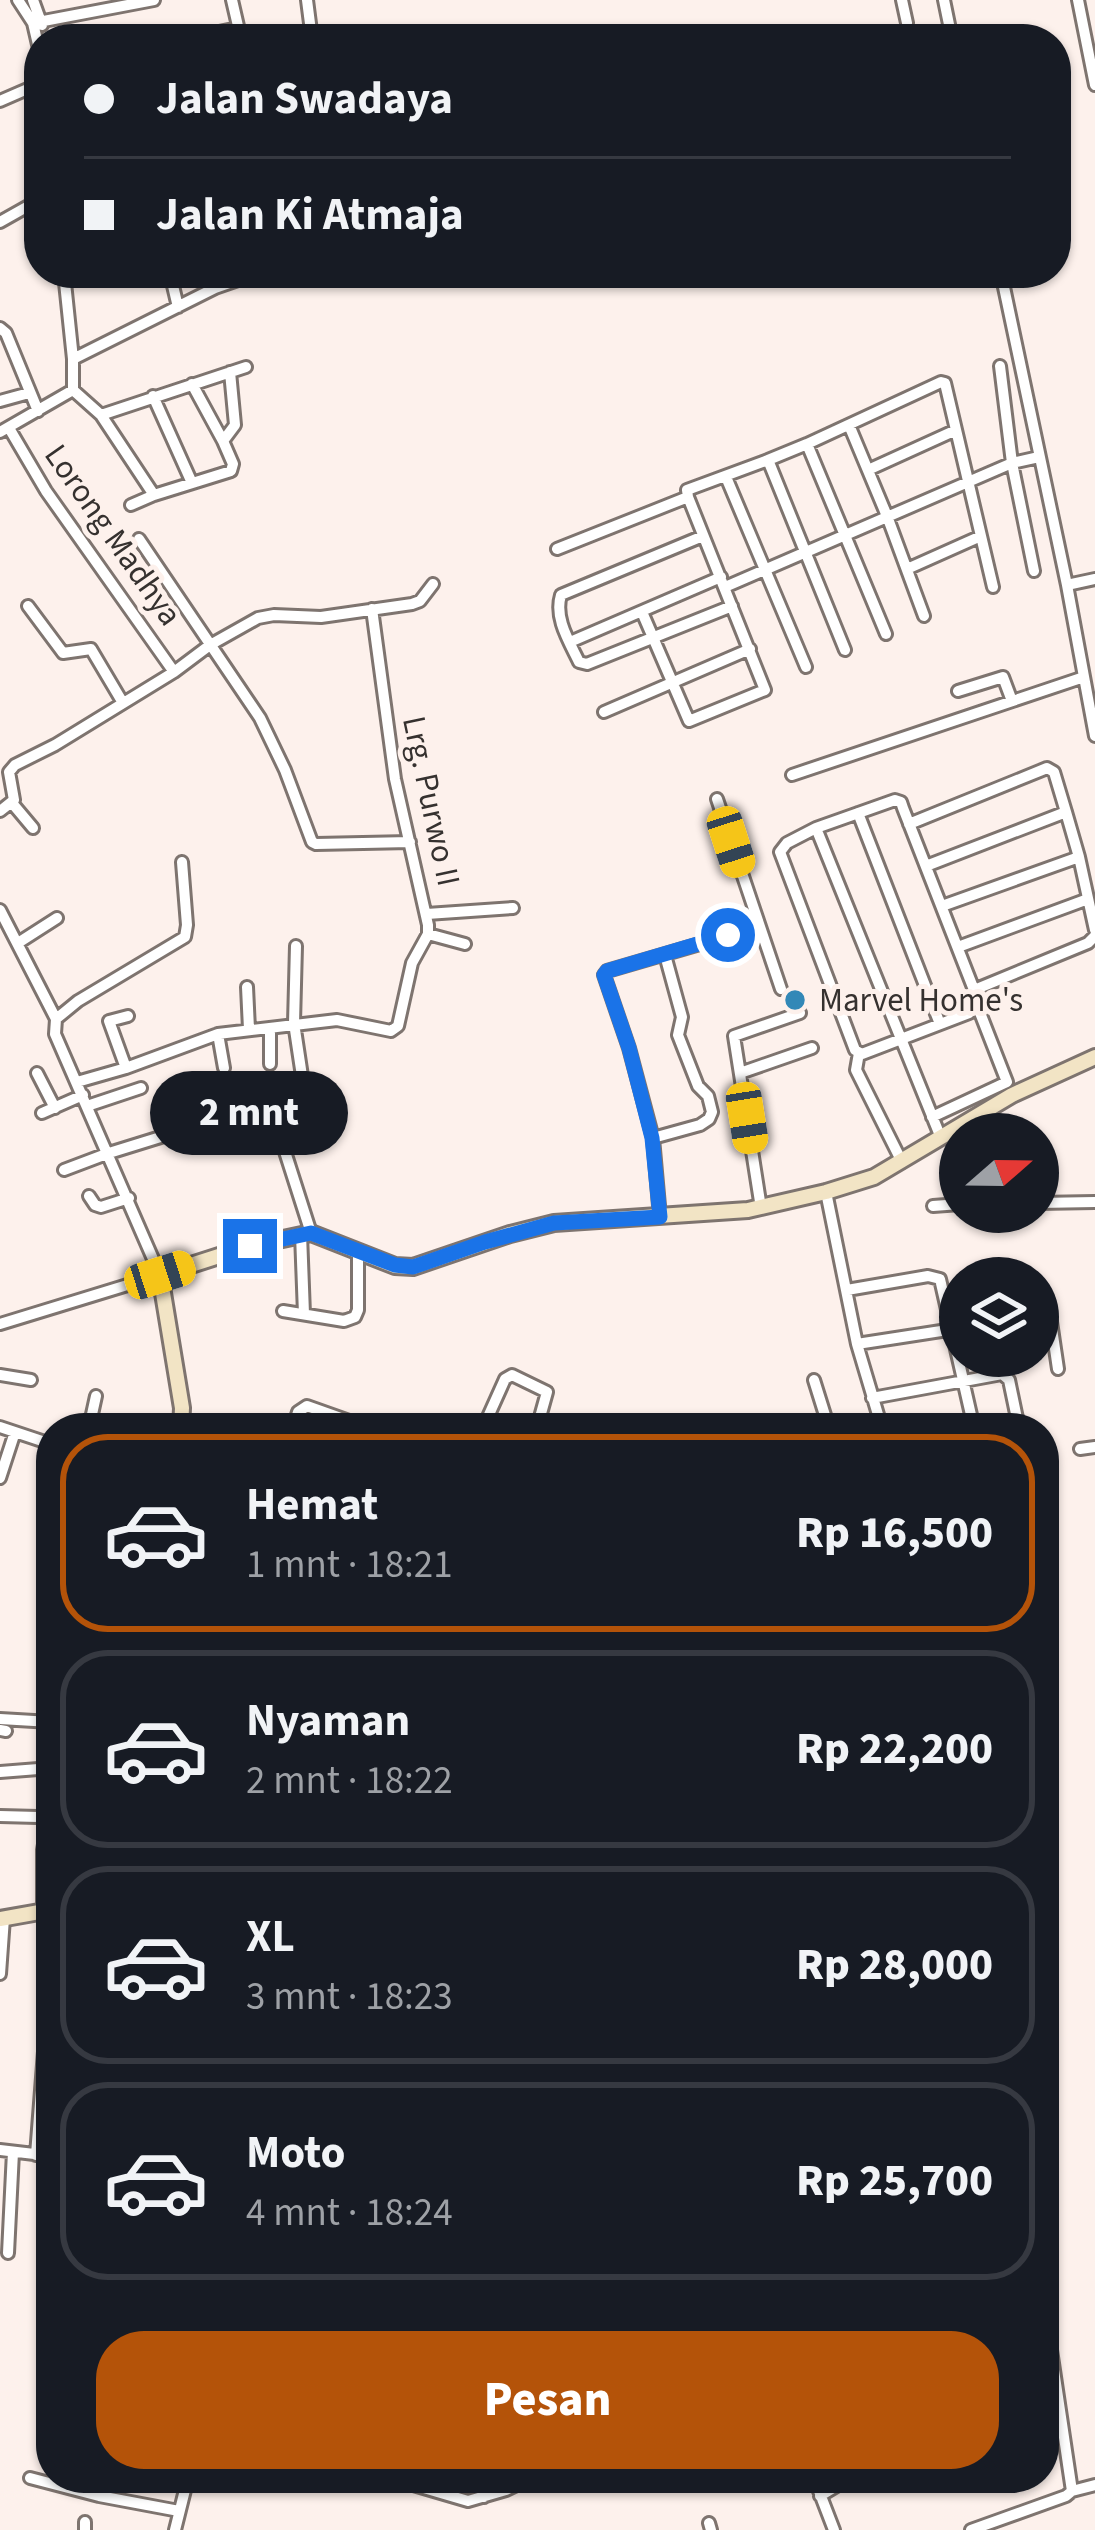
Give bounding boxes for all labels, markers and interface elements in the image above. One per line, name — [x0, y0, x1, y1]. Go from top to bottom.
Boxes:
text: Jalan Swadaya — [156, 67, 453, 131]
text: Jalan Ki Atmaja — [156, 183, 464, 247]
street label: Lorong Madhya — [33, 435, 193, 635]
street label: Lrg. Purwo II — [390, 712, 472, 890]
car — [703, 802, 759, 882]
route start — [701, 908, 755, 962]
place label: Marvel Home's — [819, 977, 1023, 1024]
marker: Marvel Home's — [782, 987, 808, 1013]
callout: 2 mnt — [151, 1072, 349, 1156]
car — [724, 1080, 770, 1156]
text: 2 mnt — [199, 1085, 299, 1141]
north arrow — [939, 1113, 1059, 1233]
map controls — [939, 1113, 1059, 1377]
route end — [223, 1219, 277, 1273]
car — [120, 1247, 200, 1303]
button: layers — [939, 1257, 1059, 1377]
text: Hemat — [246, 1473, 378, 1537]
icon: car — [102, 1479, 210, 1587]
text: Rp 16,500 — [796, 1501, 993, 1565]
text: 1 mnt · 18:21 — [246, 1537, 453, 1593]
text: Nyaman — [246, 1689, 410, 1753]
icon: car — [102, 1695, 210, 1803]
text: Rp 22,200 — [796, 1717, 993, 1781]
text: 2 mnt · 18:22 — [246, 1753, 453, 1809]
text: XL — [246, 1905, 295, 1969]
icon: car — [102, 1911, 210, 2019]
text: Rp 28,000 — [796, 1933, 993, 1997]
text: 3 mnt · 18:23 — [246, 1969, 453, 2025]
text: Moto — [246, 2121, 345, 2185]
icon: car — [102, 2127, 210, 2235]
text: Rp 25,700 — [796, 2149, 993, 2213]
text: 4 mnt · 18:24 — [246, 2185, 453, 2241]
button: Pesan — [96, 2331, 999, 2469]

